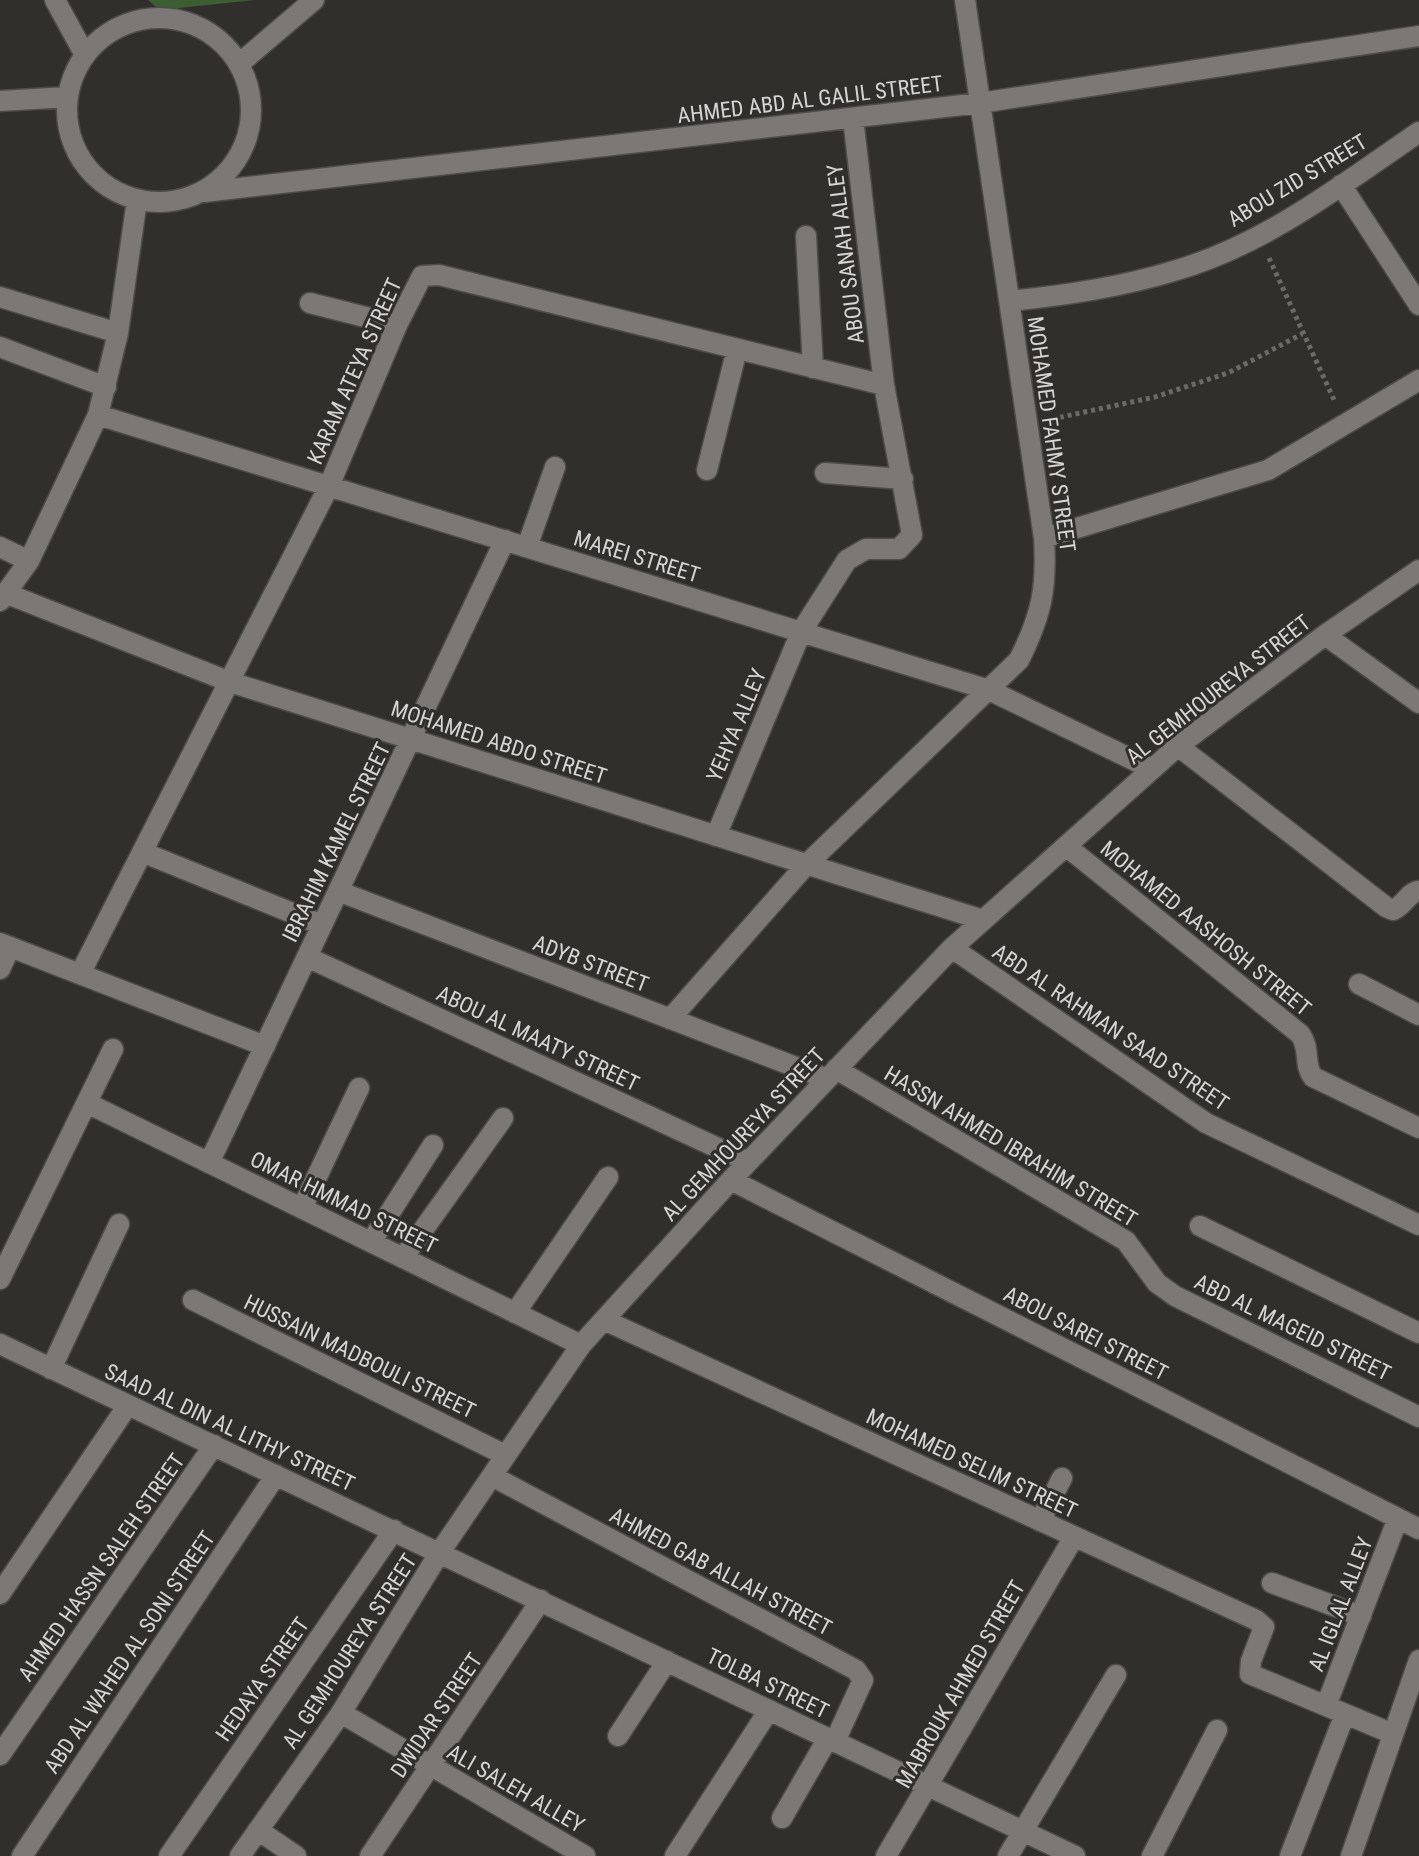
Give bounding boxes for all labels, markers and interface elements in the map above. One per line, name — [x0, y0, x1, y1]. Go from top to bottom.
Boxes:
street label: AHMED ABD AL GALIL STREET — [676, 71, 944, 128]
street label: ABOU ZID STREET — [1223, 129, 1371, 232]
street label: ABOU SANAH ALLEY — [822, 162, 869, 345]
street label: KARAM ATEYA STREET — [302, 274, 407, 468]
street label: MOHAMED FAHMY STREET — [1023, 315, 1080, 553]
street label: MAREI STREET — [571, 525, 703, 588]
street label: AL GEMHOUREYA STREET — [1121, 610, 1315, 769]
street label: YEHYA ALLEY — [701, 665, 772, 785]
street label: MOHAMED ABDO STREET — [388, 696, 610, 789]
street label: IBRAHIM KAMEL STREET — [277, 739, 396, 946]
street label: MOHAMED AASHOSH STREET — [1095, 836, 1316, 1021]
street label: ADYB STREET — [530, 930, 652, 997]
street label: ABD AL RAHMAN SAAD STREET — [988, 939, 1233, 1116]
street label: ABOU AL MAATY STREET — [433, 981, 643, 1096]
street label: AL GEMHOUREYA STREET — [657, 1043, 830, 1226]
street label: HASSN AHMED IBRAHIM STREET — [880, 1061, 1142, 1232]
street label: OMAR HMMAD STREET — [246, 1146, 441, 1259]
street label: ABD AL MAGEID STREET — [1191, 1269, 1395, 1386]
street label: ABOU SAREI STREET — [1000, 1281, 1172, 1386]
street label: HUSSAIN MADBOULI STREET — [240, 1289, 480, 1423]
street label: SAAD AL DIN AL LITHY STREET — [101, 1359, 359, 1496]
street label: MOHAMED SELIM STREET — [862, 1404, 1081, 1523]
street label: AHMED HASSN SALEH STREET — [13, 1449, 190, 1686]
street label: AHMED GAB ALLAH STREET — [606, 1502, 836, 1641]
street label: ABD AL WAHED AL SONI STREET — [39, 1526, 220, 1778]
street label: AL IGLAL ALLEY — [1303, 1533, 1378, 1675]
street label: AL GEMHOUREYA STREET — [277, 1549, 422, 1753]
street label: MABROUK AHMED STREET — [891, 1576, 1030, 1792]
street label: HEDAYA STREET — [211, 1613, 314, 1746]
street label: TOLBA STREET — [703, 1643, 833, 1724]
street label: DWIDAR STREET — [386, 1648, 487, 1782]
street label: ALI SALEH ALLEY — [443, 1739, 589, 1838]

